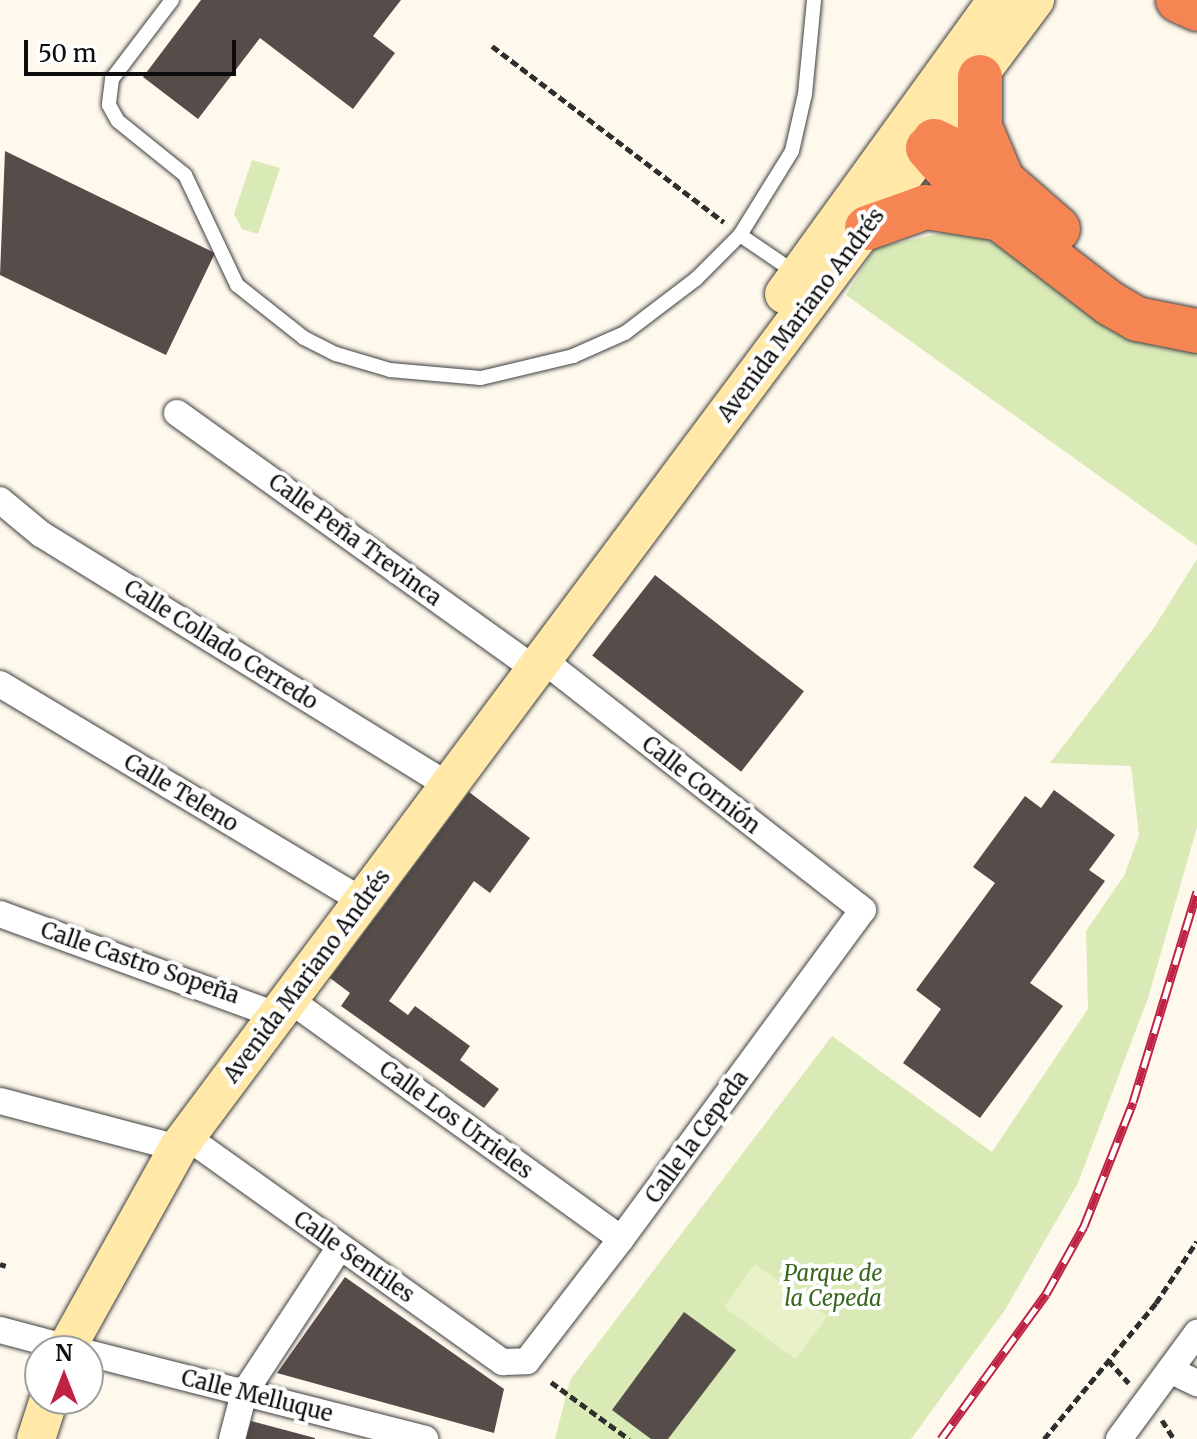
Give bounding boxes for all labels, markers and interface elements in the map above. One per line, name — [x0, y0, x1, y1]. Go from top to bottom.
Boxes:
scale bar — [28, 24, 240, 74]
text: 50 m — [38, 38, 97, 69]
street label: Avenida Mariano Andrés — [712, 203, 890, 427]
street label: Calle Peña Trevinca — [264, 468, 446, 612]
street label: Calle Collado Cerredo — [119, 575, 323, 715]
street label: Calle Cornión — [637, 731, 765, 839]
street label: Calle Teleno — [119, 749, 243, 837]
street label: Avenida Mariano Andrés — [218, 864, 396, 1088]
street label: Calle Castro Sopeña — [37, 917, 243, 1009]
street label: Calle Los Urrieles — [374, 1056, 538, 1184]
street label: Calle la Cepeda — [640, 1066, 754, 1208]
street label: Calle Sentiles — [289, 1206, 419, 1308]
park label: Parque de la Cepeda — [784, 1260, 882, 1312]
north arrow — [24, 1335, 104, 1415]
text: N — [55, 1339, 73, 1367]
street label: Calle Melluque — [179, 1364, 335, 1428]

